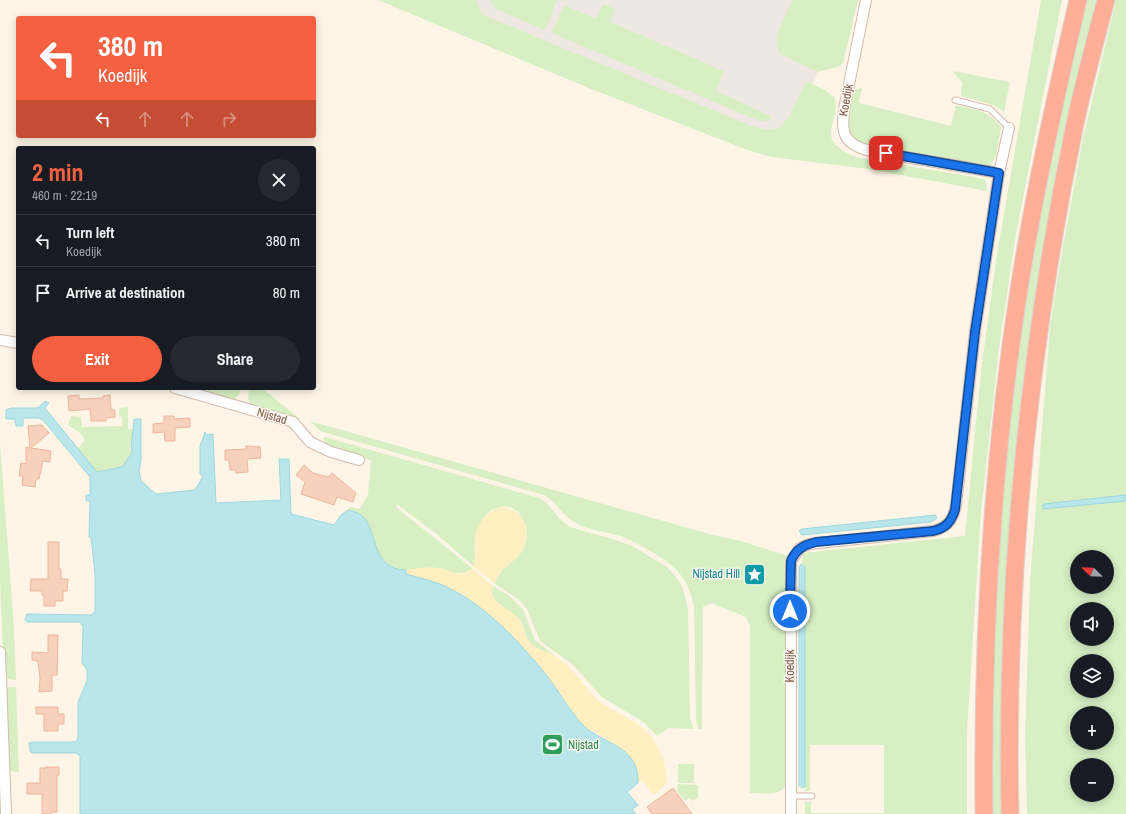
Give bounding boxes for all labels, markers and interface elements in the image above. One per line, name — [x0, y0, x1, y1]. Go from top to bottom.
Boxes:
text: 380 m — [98, 27, 163, 65]
icon: left — [32, 32, 84, 84]
text: Koedijk — [98, 63, 147, 88]
street label: Koedijk — [835, 82, 857, 118]
icon: left — [92, 108, 114, 130]
icon: ahead — [134, 108, 156, 130]
icon: ahead — [176, 108, 198, 130]
icon: right — [218, 108, 240, 130]
pin — [869, 136, 903, 170]
icon: arrive — [875, 142, 897, 164]
text: 2 min — [32, 156, 83, 188]
button: close — [258, 159, 300, 201]
text: 460 m · 22:19 — [32, 187, 97, 204]
text: Turn left — [66, 222, 114, 243]
icon: left — [32, 230, 54, 252]
text: 380 m — [266, 230, 300, 251]
text: Koedijk — [66, 243, 102, 260]
icon: arrive — [32, 282, 54, 304]
text: Arrive at destination — [66, 282, 185, 303]
text: 80 m — [273, 282, 300, 303]
button: Exit — [32, 336, 162, 382]
button: Share — [170, 336, 300, 382]
street label: Nijstad — [255, 404, 289, 428]
north arrow — [1070, 550, 1114, 594]
map controls — [1070, 550, 1114, 802]
place icon: Nijstad Hill — [742, 561, 768, 587]
place label: Nijstad Hill — [692, 566, 740, 582]
position arrow — [769, 590, 811, 632]
button: sound — [1070, 602, 1114, 646]
street label: Koedijk — [782, 650, 798, 682]
button: layers — [1070, 654, 1114, 698]
button: + — [1070, 706, 1114, 750]
sports icon: Nijstad — [540, 732, 566, 758]
place label: Nijstad — [568, 737, 599, 753]
button: − — [1070, 758, 1114, 802]

